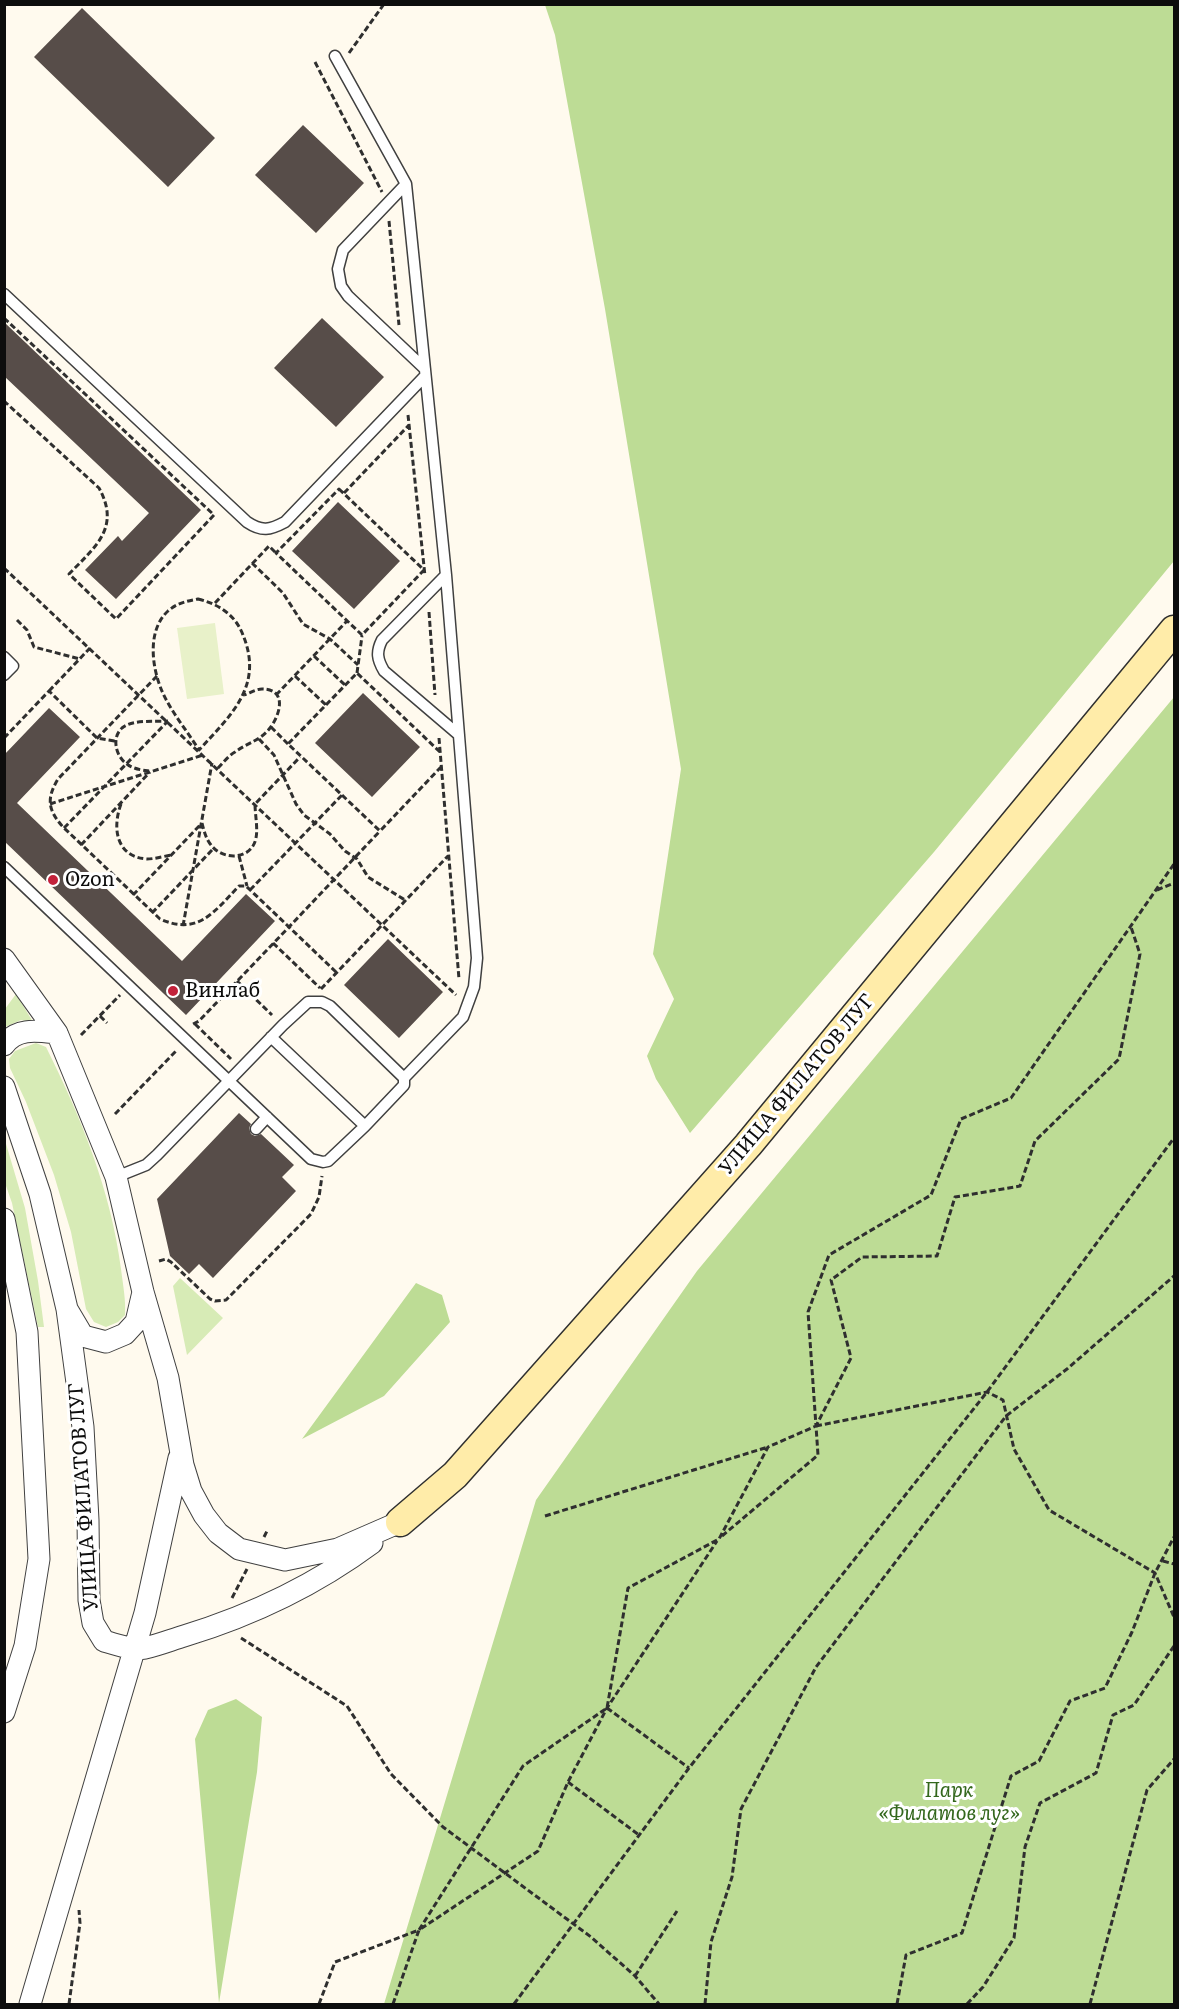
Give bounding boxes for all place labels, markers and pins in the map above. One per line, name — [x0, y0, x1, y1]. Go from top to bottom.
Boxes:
place label: Ozon — [65, 868, 115, 892]
marker: Ozon — [46, 873, 60, 887]
place label: Винлаб — [185, 979, 260, 1003]
marker: Винлаб — [166, 984, 180, 998]

